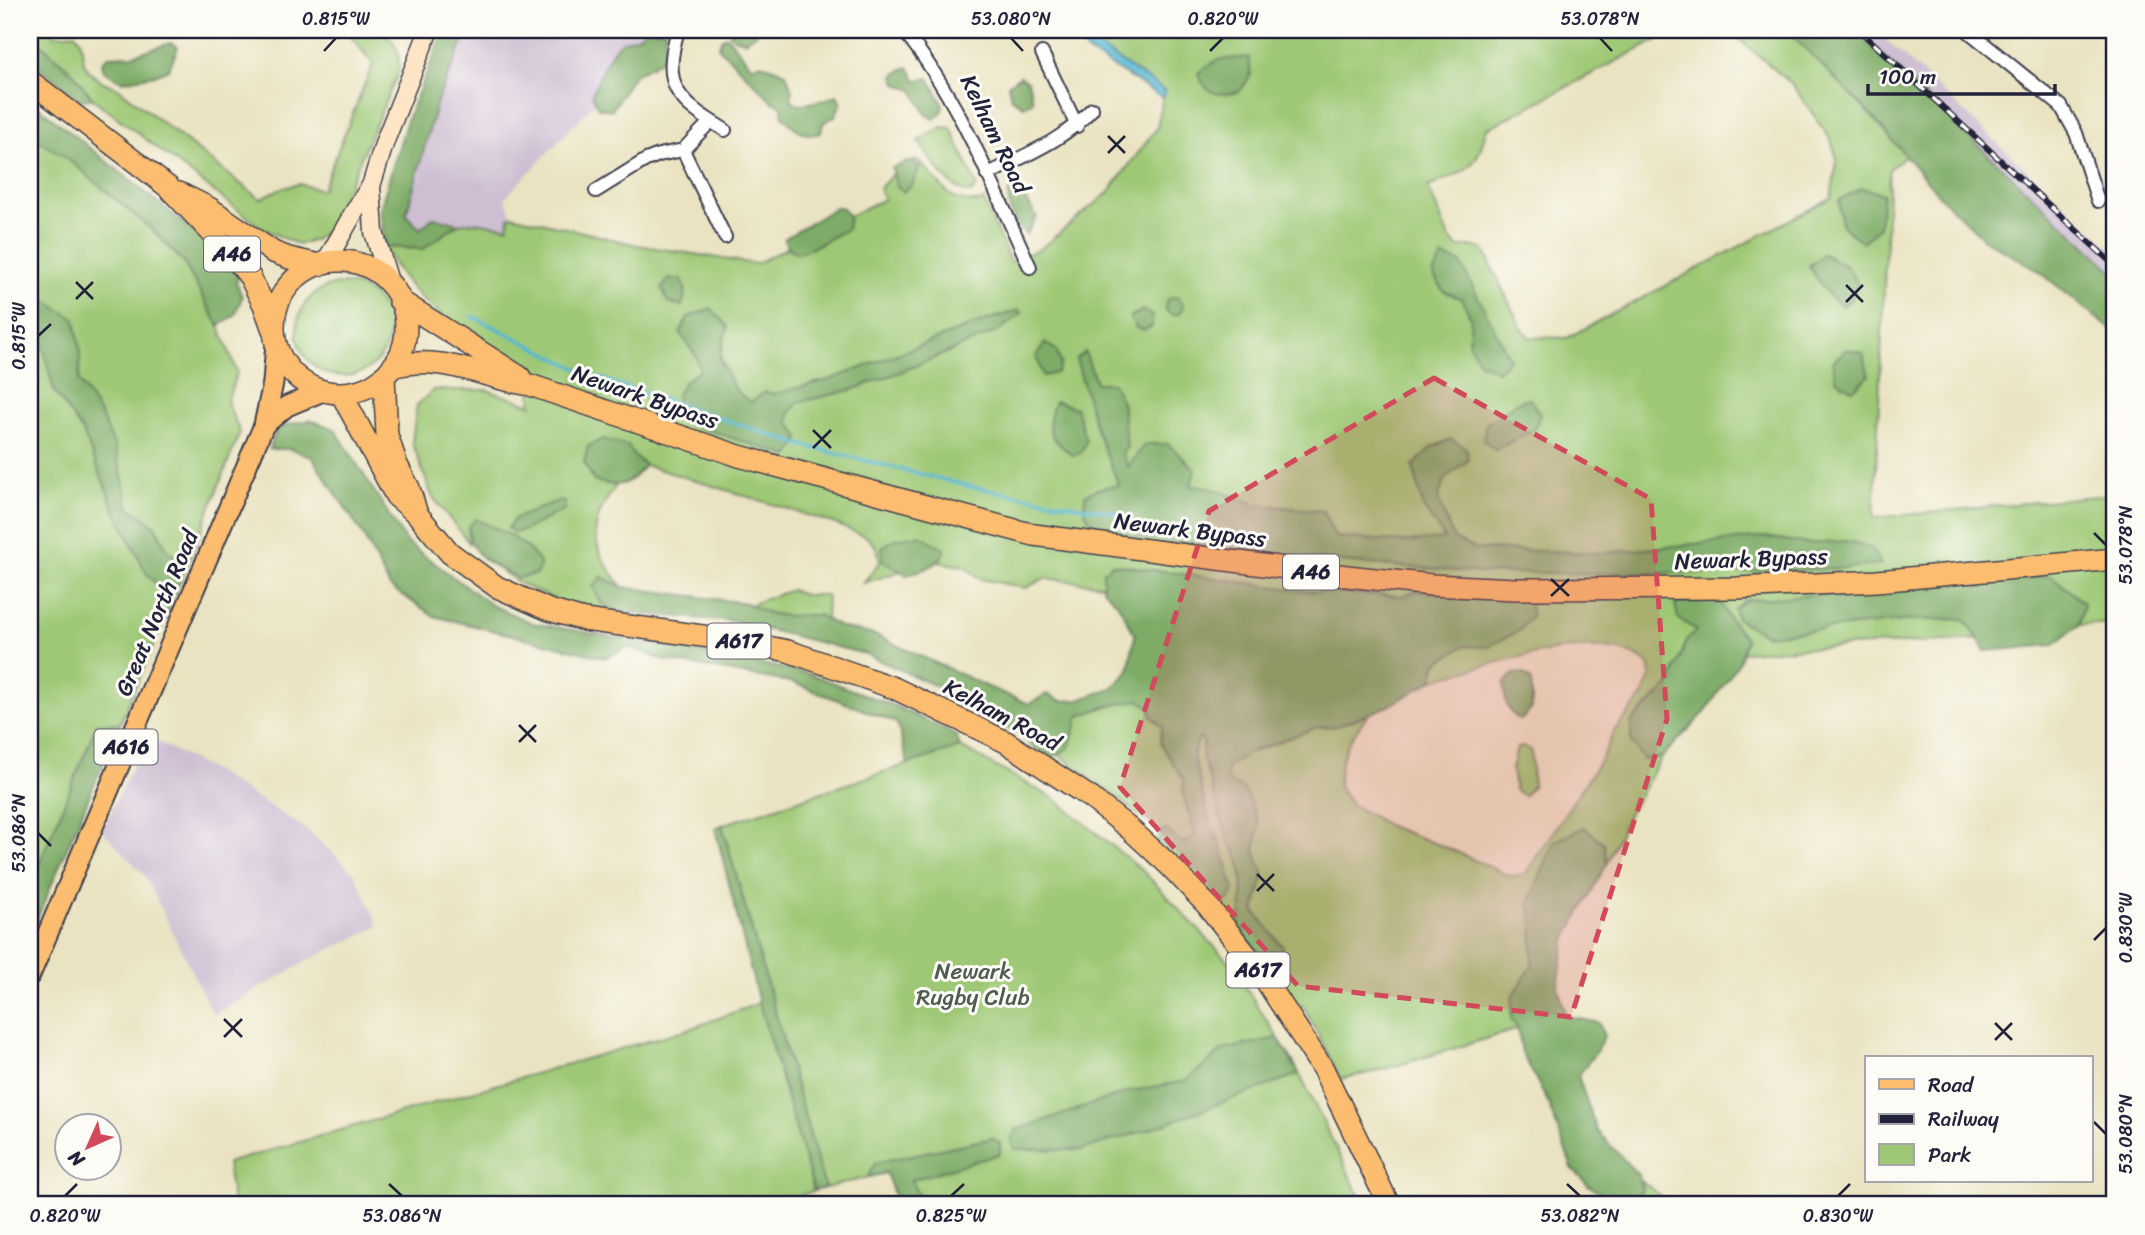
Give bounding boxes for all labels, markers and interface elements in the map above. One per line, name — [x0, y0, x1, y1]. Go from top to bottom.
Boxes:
text: 0.815°W — [302, 3, 371, 35]
text: 53.080°N — [971, 3, 1052, 35]
text: 0.820°W — [1187, 3, 1260, 35]
text: 53.078°N — [1560, 3, 1640, 35]
scale bar — [1868, 52, 2056, 96]
text: 100 m — [1879, 58, 1936, 96]
street label: Kelham Road — [948, 67, 1042, 202]
road number: A46 — [204, 236, 260, 272]
text: 0.815°W — [3, 301, 35, 370]
street label: Newark Bypass — [566, 353, 724, 441]
street label: Newark Bypass — [1112, 500, 1269, 560]
text: 53.078°N — [2110, 505, 2142, 585]
street label: Great North Road — [103, 522, 211, 703]
street label: Newark Bypass — [1674, 536, 1829, 582]
road number: A46 — [1283, 554, 1339, 590]
road number: A617 — [708, 624, 770, 658]
street label: Kelham Road — [936, 667, 1070, 764]
road number: A616 — [94, 730, 158, 764]
text: 53.086°N — [3, 793, 35, 872]
text: 0.830°W — [2110, 892, 2142, 963]
park label: Newark Rugby Club — [916, 951, 1030, 1018]
road number: A617 — [1226, 953, 1290, 988]
legend — [1865, 1056, 2092, 1182]
text: Road — [1928, 1066, 1975, 1104]
text: 53.080°N — [2110, 1093, 2142, 1174]
text: Railway — [1928, 1100, 1999, 1138]
north arrow — [52, 1112, 122, 1182]
text: Park — [1928, 1136, 1971, 1174]
text: N — [59, 1142, 93, 1176]
text: 0.820°W — [29, 1200, 102, 1232]
text: 53.086°N — [363, 1200, 442, 1232]
text: 0.825°W — [916, 1200, 987, 1232]
text: 53.082°N — [1540, 1200, 1620, 1232]
text: 0.830°W — [1803, 1200, 1874, 1232]

